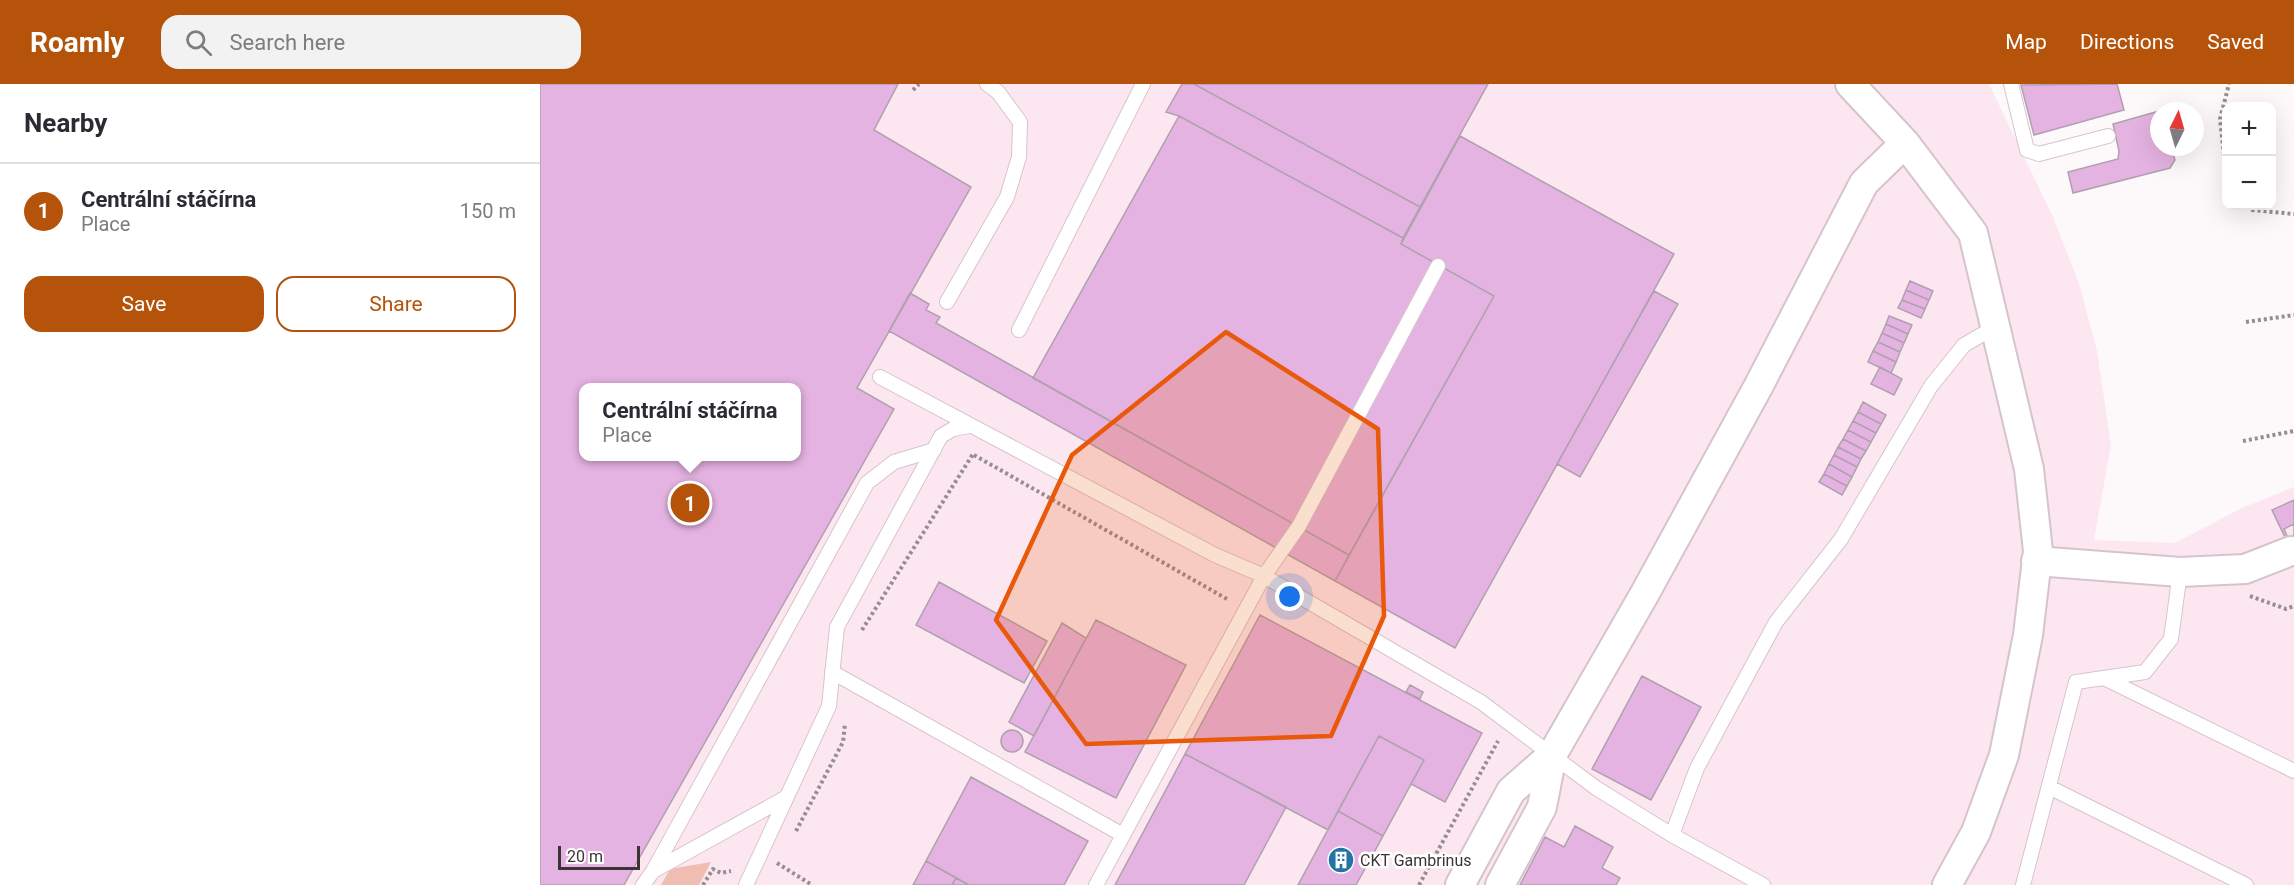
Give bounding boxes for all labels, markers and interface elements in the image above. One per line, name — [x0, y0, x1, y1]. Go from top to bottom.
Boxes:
search box — [161, 15, 581, 69]
text: Roamly — [30, 26, 125, 59]
icon: search — [182, 26, 215, 59]
text: Search here — [230, 30, 345, 55]
text: Map — [2005, 30, 2047, 54]
text: Directions — [2080, 30, 2174, 54]
text: Saved — [2207, 30, 2264, 54]
north arrow — [2150, 102, 2204, 156]
map controls — [2222, 102, 2276, 210]
button: + — [2222, 102, 2276, 156]
text: Nearby — [24, 108, 107, 138]
button: − — [2222, 156, 2276, 210]
text: Centrální stáčírna — [81, 187, 256, 212]
text: 1 — [38, 199, 49, 223]
text: 150 m — [460, 199, 516, 223]
text: Place — [81, 212, 130, 236]
button: Save — [24, 276, 264, 332]
button: Share — [276, 276, 516, 332]
popup — [579, 383, 801, 461]
text: Centrální stáčírna — [602, 398, 778, 423]
text: Place — [602, 423, 652, 447]
pin: 1 — [670, 480, 710, 526]
your location — [1275, 582, 1304, 611]
scale bar — [558, 843, 640, 870]
building icon: CKT Gambrinus — [1326, 845, 1356, 875]
text: 20 m — [567, 847, 603, 866]
place label: CKT Gambrinus — [1360, 851, 1472, 870]

